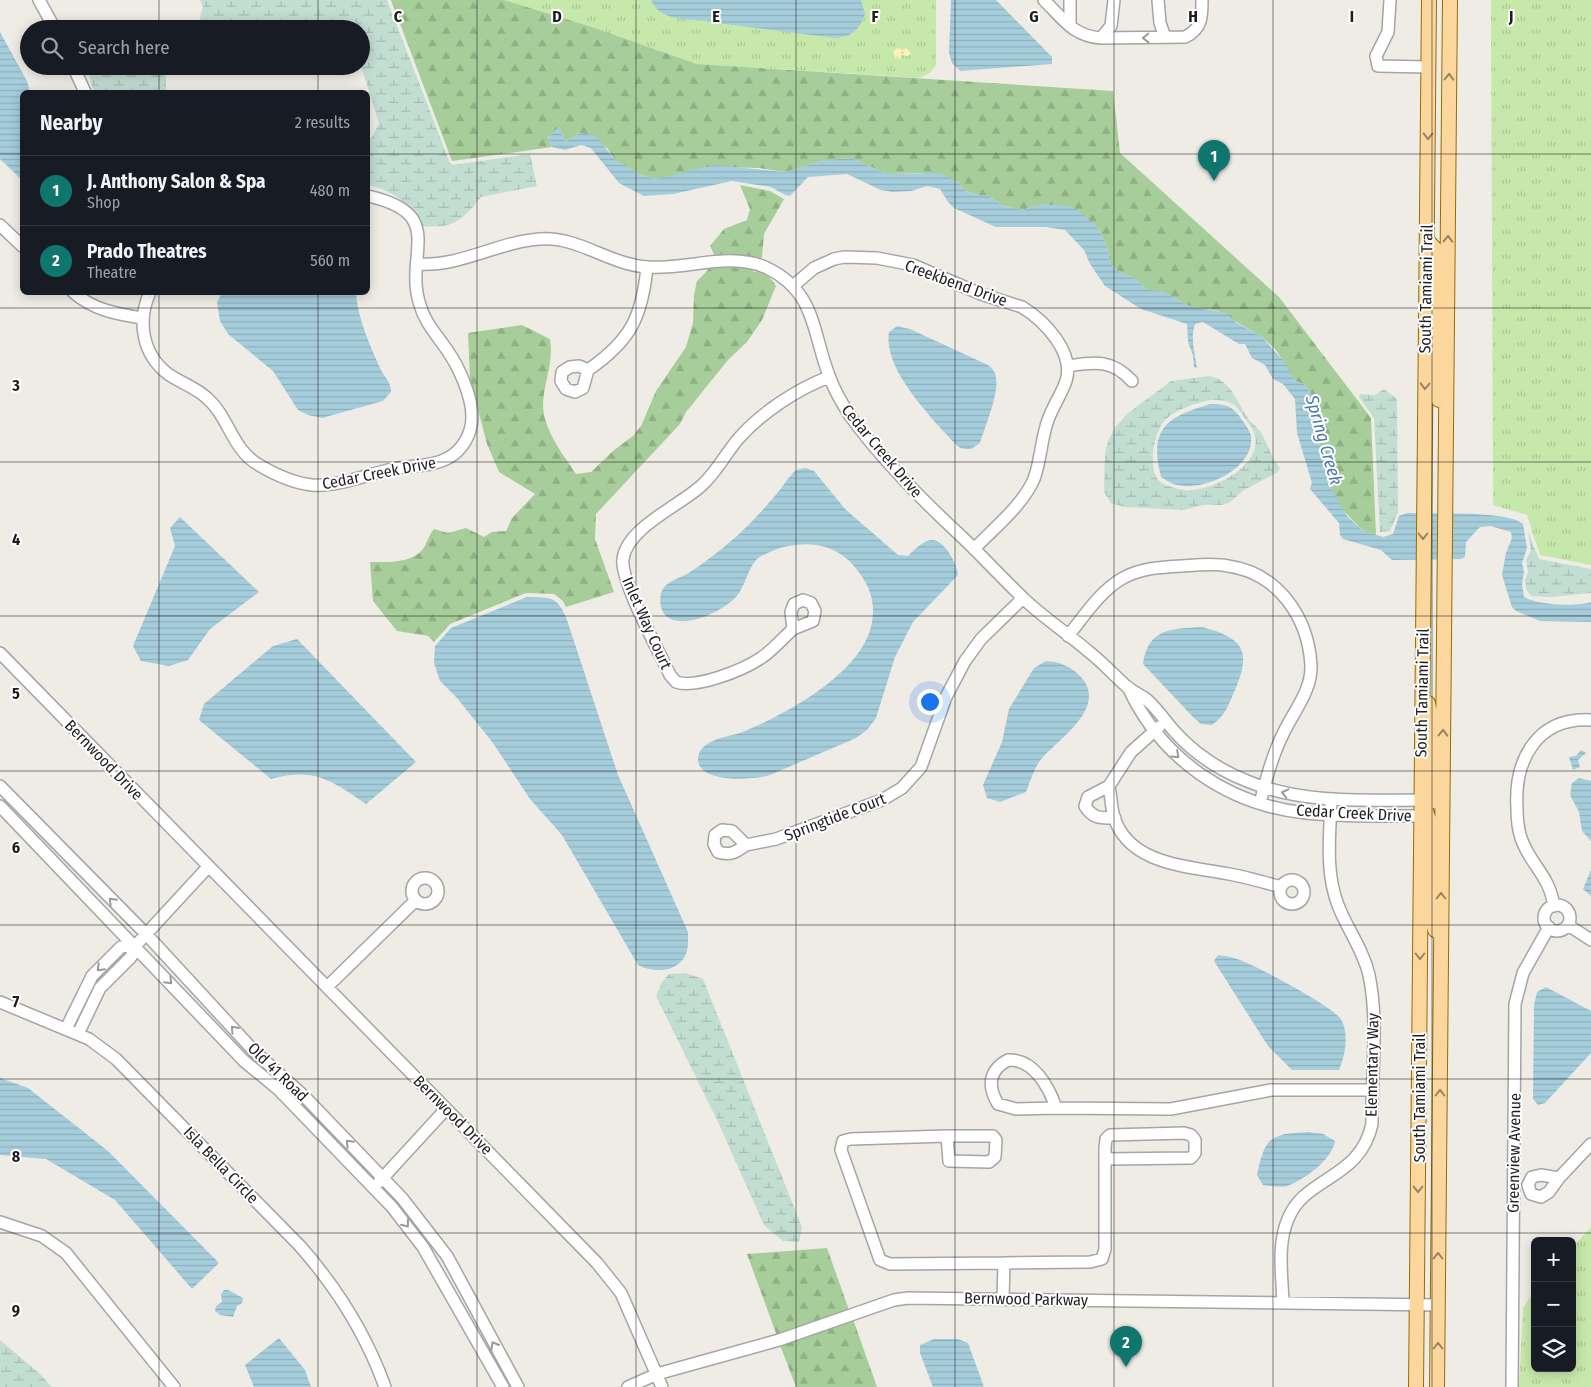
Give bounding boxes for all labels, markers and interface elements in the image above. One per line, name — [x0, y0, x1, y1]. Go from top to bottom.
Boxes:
text: C — [394, 7, 403, 26]
text: D — [552, 7, 562, 26]
text: E — [712, 7, 720, 26]
text: F — [871, 7, 879, 26]
text: G — [1029, 7, 1039, 26]
text: H — [1188, 7, 1198, 26]
text: I — [1350, 7, 1354, 26]
text: J — [1508, 7, 1513, 26]
search box — [20, 20, 370, 75]
one-way arrow — [1142, 33, 1150, 43]
icon: search — [38, 34, 66, 62]
text: Search here — [78, 36, 170, 59]
one-way arrow — [1444, 73, 1454, 80]
text: Nearby — [40, 110, 102, 136]
text: 2 results — [295, 113, 350, 132]
one-way arrow — [1423, 132, 1433, 140]
pin: 1 — [1198, 140, 1230, 181]
text: J. Anthony Salon & Spa — [87, 170, 266, 193]
text: 1 — [53, 181, 59, 200]
text: 480 m — [310, 181, 350, 200]
text: Shop — [87, 193, 120, 212]
street label: South Tamiami Trail — [1415, 224, 1437, 354]
one-way arrow — [1442, 235, 1453, 243]
text: Prado Theatres — [87, 240, 207, 263]
text: 2 — [52, 251, 60, 270]
text: 560 m — [310, 251, 350, 270]
street label: Creekbend Drive — [902, 256, 1010, 310]
text: Theatre — [87, 263, 137, 282]
text: 3 — [11, 376, 20, 395]
one-way arrow — [1420, 382, 1430, 390]
water label: Spring Creek — [1300, 392, 1347, 488]
street label: Cedar Creek Drive — [838, 401, 926, 501]
street label: Cedar Creek Drive — [321, 453, 438, 493]
text: 4 — [12, 530, 20, 549]
one-way arrow — [1418, 532, 1428, 540]
street label: Inlet Way Court — [618, 574, 676, 673]
street label: South Tamiami Trail — [1411, 628, 1433, 758]
text: 5 — [12, 684, 20, 703]
your location — [917, 689, 943, 715]
street label: Bernwood Drive — [61, 716, 147, 804]
one-way arrow — [1438, 729, 1448, 737]
one-way arrow — [1170, 749, 1179, 758]
one-way arrow — [1281, 788, 1290, 799]
street label: Springtide Court — [782, 789, 889, 845]
street label: Cedar Creek Drive — [1296, 800, 1412, 826]
text: 6 — [12, 838, 20, 857]
one-way arrow — [1436, 892, 1446, 900]
one-way arrow — [109, 898, 118, 907]
one-way arrow — [1415, 952, 1425, 960]
one-way arrow — [97, 962, 106, 971]
one-way arrow — [163, 976, 172, 985]
text: 7 — [13, 992, 20, 1011]
street label: Elementary Way — [1362, 1012, 1382, 1117]
one-way arrow — [231, 1025, 240, 1034]
street label: South Tamiami Trail — [1410, 1034, 1429, 1162]
street label: Old 41 Road — [244, 1039, 312, 1105]
street label: Bernwood Drive — [409, 1071, 497, 1159]
one-way arrow — [1435, 1089, 1445, 1097]
street label: Greenview Avenue — [1503, 1093, 1525, 1213]
street label: Isla Bella Circle — [180, 1123, 262, 1207]
one-way arrow — [346, 1140, 355, 1149]
text: 8 — [12, 1147, 21, 1166]
one-way arrow — [1413, 1185, 1423, 1193]
one-way arrow — [400, 1218, 408, 1227]
map controls — [1531, 1237, 1576, 1372]
button: + — [1531, 1237, 1576, 1282]
one-way arrow — [1433, 1252, 1443, 1260]
button: − — [1531, 1282, 1576, 1327]
street label: Bernwood Parkway — [964, 1288, 1089, 1310]
text: 9 — [12, 1301, 20, 1320]
pin: 2 — [1110, 1326, 1142, 1367]
button: layers — [1531, 1327, 1576, 1372]
one-way arrow — [490, 1341, 500, 1350]
one-way arrow — [1433, 1342, 1443, 1350]

